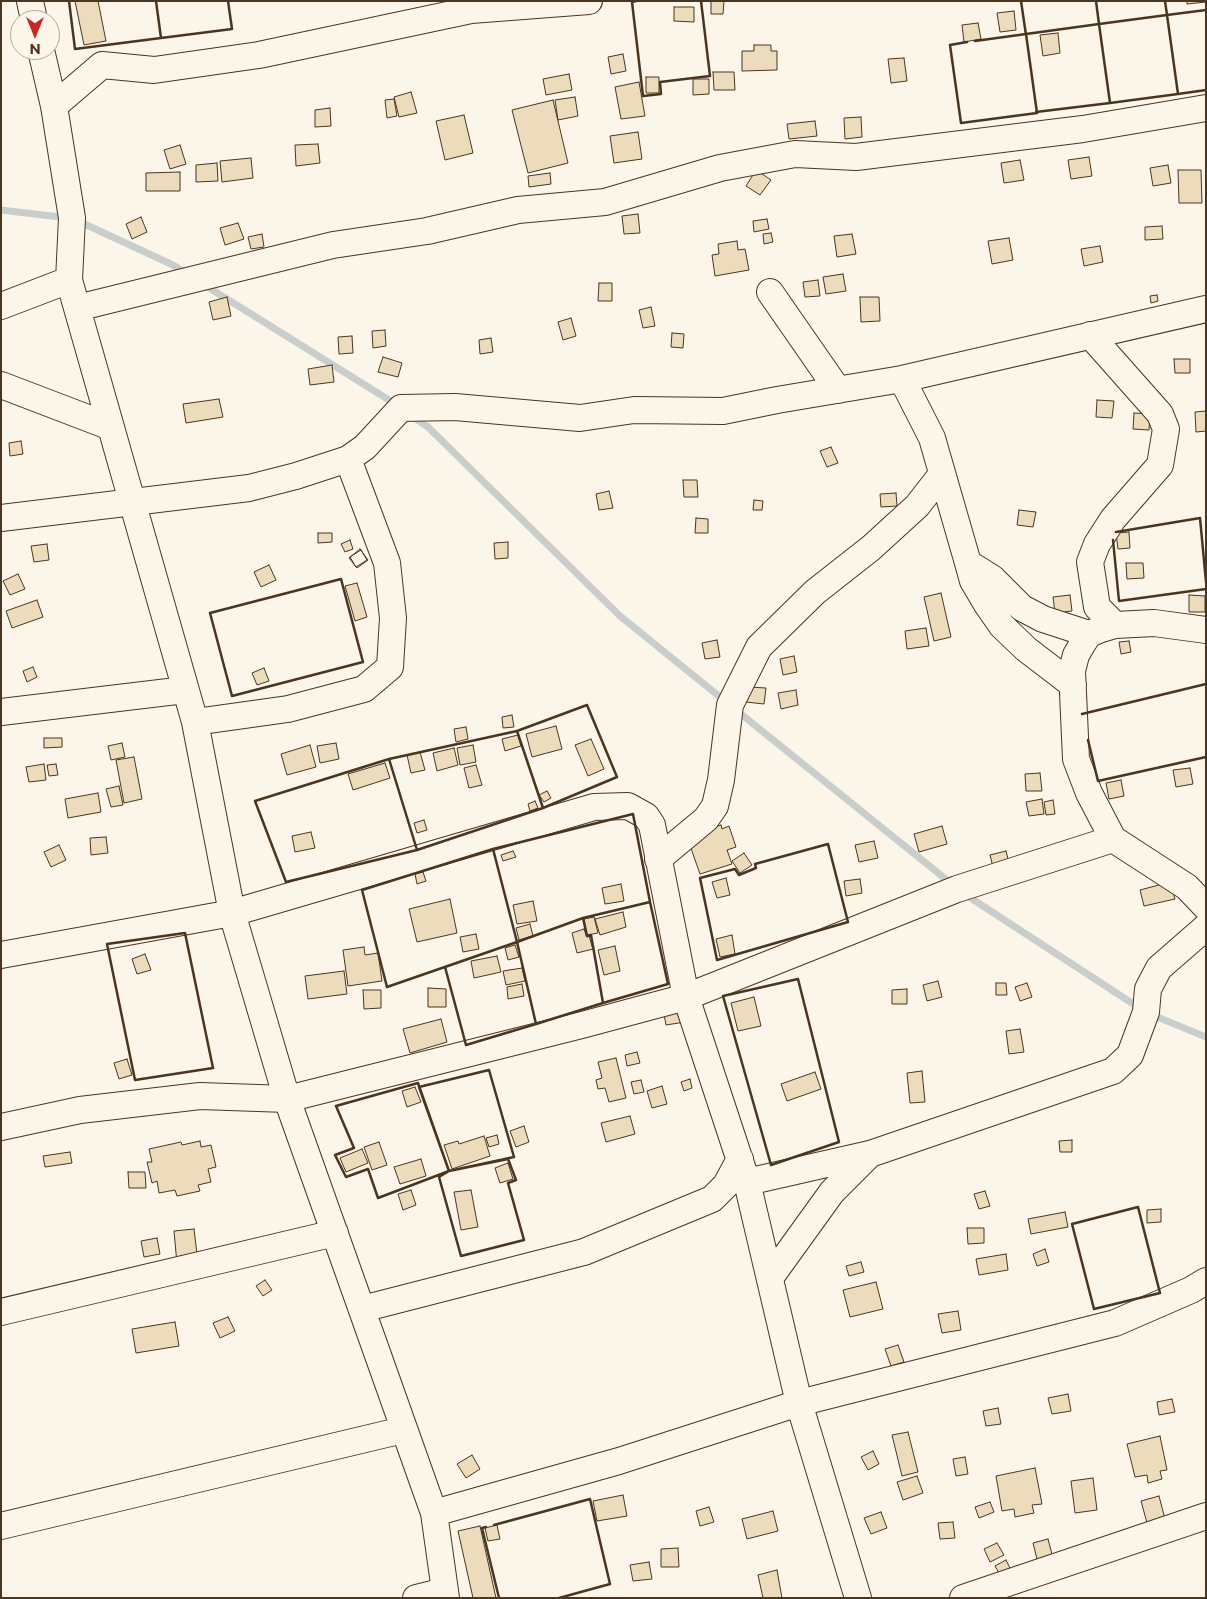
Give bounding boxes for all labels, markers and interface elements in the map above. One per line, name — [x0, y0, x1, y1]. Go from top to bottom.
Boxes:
north arrow — [10, 10, 60, 60]
text: N — [29, 40, 41, 58]

